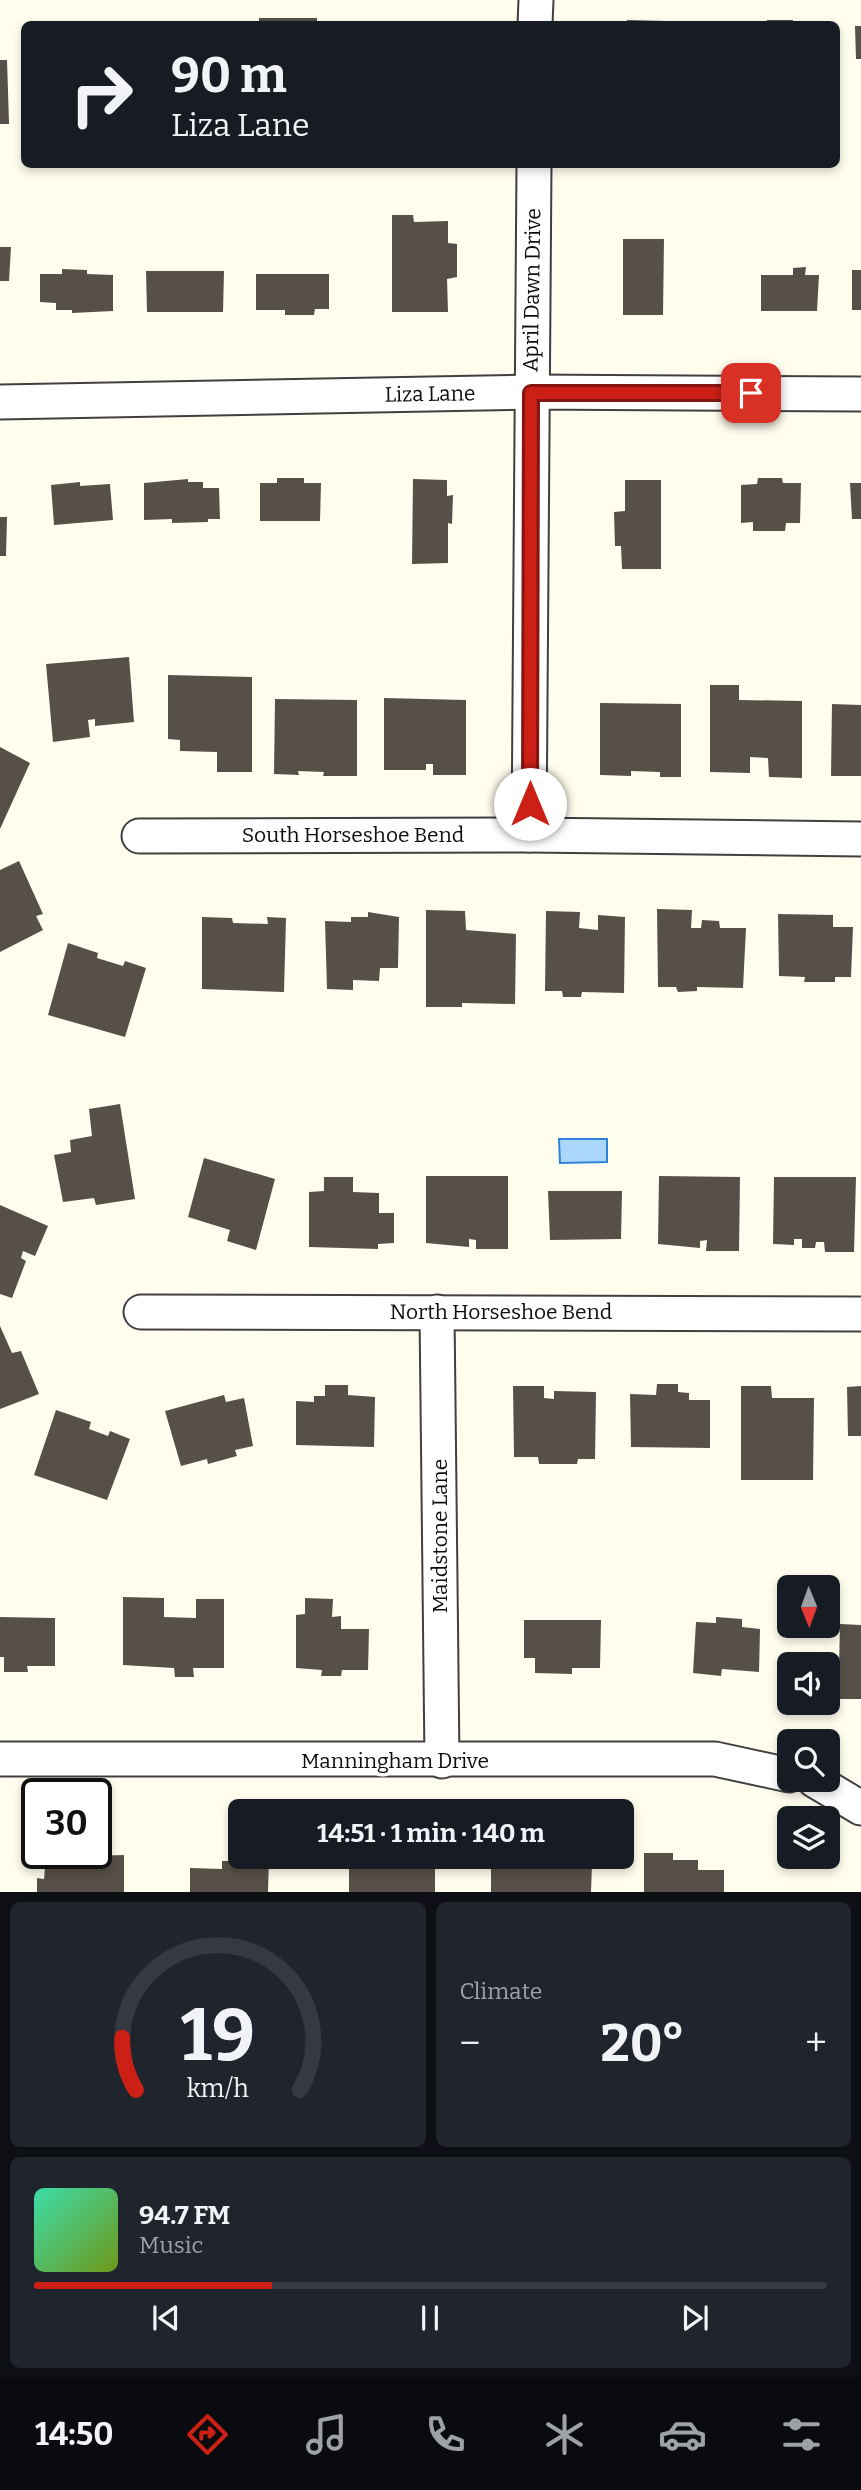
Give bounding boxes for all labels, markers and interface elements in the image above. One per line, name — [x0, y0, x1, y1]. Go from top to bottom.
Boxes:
text: 90 m — [171, 46, 287, 105]
icon: right — [56, 49, 147, 140]
text: Liza Lane — [171, 106, 310, 144]
street label: April Dawn Drive — [518, 208, 546, 372]
pin — [721, 363, 781, 423]
icon: arrive — [732, 374, 770, 412]
street label: Liza Lane — [384, 380, 476, 408]
position arrow — [493, 767, 567, 841]
street label: South Horseshoe Bend — [242, 822, 464, 848]
street label: North Horseshoe Bend — [390, 1299, 612, 1325]
street label: Maidstone Lane — [427, 1459, 453, 1613]
north arrow — [777, 1575, 840, 1638]
map controls — [777, 1575, 840, 1869]
button: sound — [777, 1652, 840, 1715]
button: search — [777, 1729, 840, 1792]
street label: Manningham Drive — [301, 1748, 489, 1774]
speed limit sign: 30 — [21, 1778, 112, 1869]
button: layers — [777, 1806, 840, 1869]
text: 14:51 · 1 min · 140 m — [317, 1818, 545, 1849]
text: Climate — [460, 1977, 542, 2005]
text: 19 — [181, 1993, 255, 2080]
text: 20° — [601, 2012, 685, 2075]
text: − — [460, 2020, 480, 2066]
text: + — [805, 2020, 827, 2066]
text: km/h — [187, 2074, 249, 2104]
text: 94.7 FM — [139, 2200, 230, 2231]
text: Music — [139, 2231, 203, 2259]
icon: previous — [147, 2299, 185, 2337]
icon: pause — [411, 2299, 449, 2337]
icon: next — [676, 2299, 714, 2337]
icon: directions — [183, 2410, 232, 2459]
icon: music — [302, 2410, 351, 2459]
icon: phone — [421, 2410, 470, 2459]
icon: climate — [540, 2410, 589, 2459]
icon: car — [658, 2410, 707, 2459]
icon: filters — [777, 2410, 826, 2459]
text: 14:50 — [35, 2415, 113, 2453]

